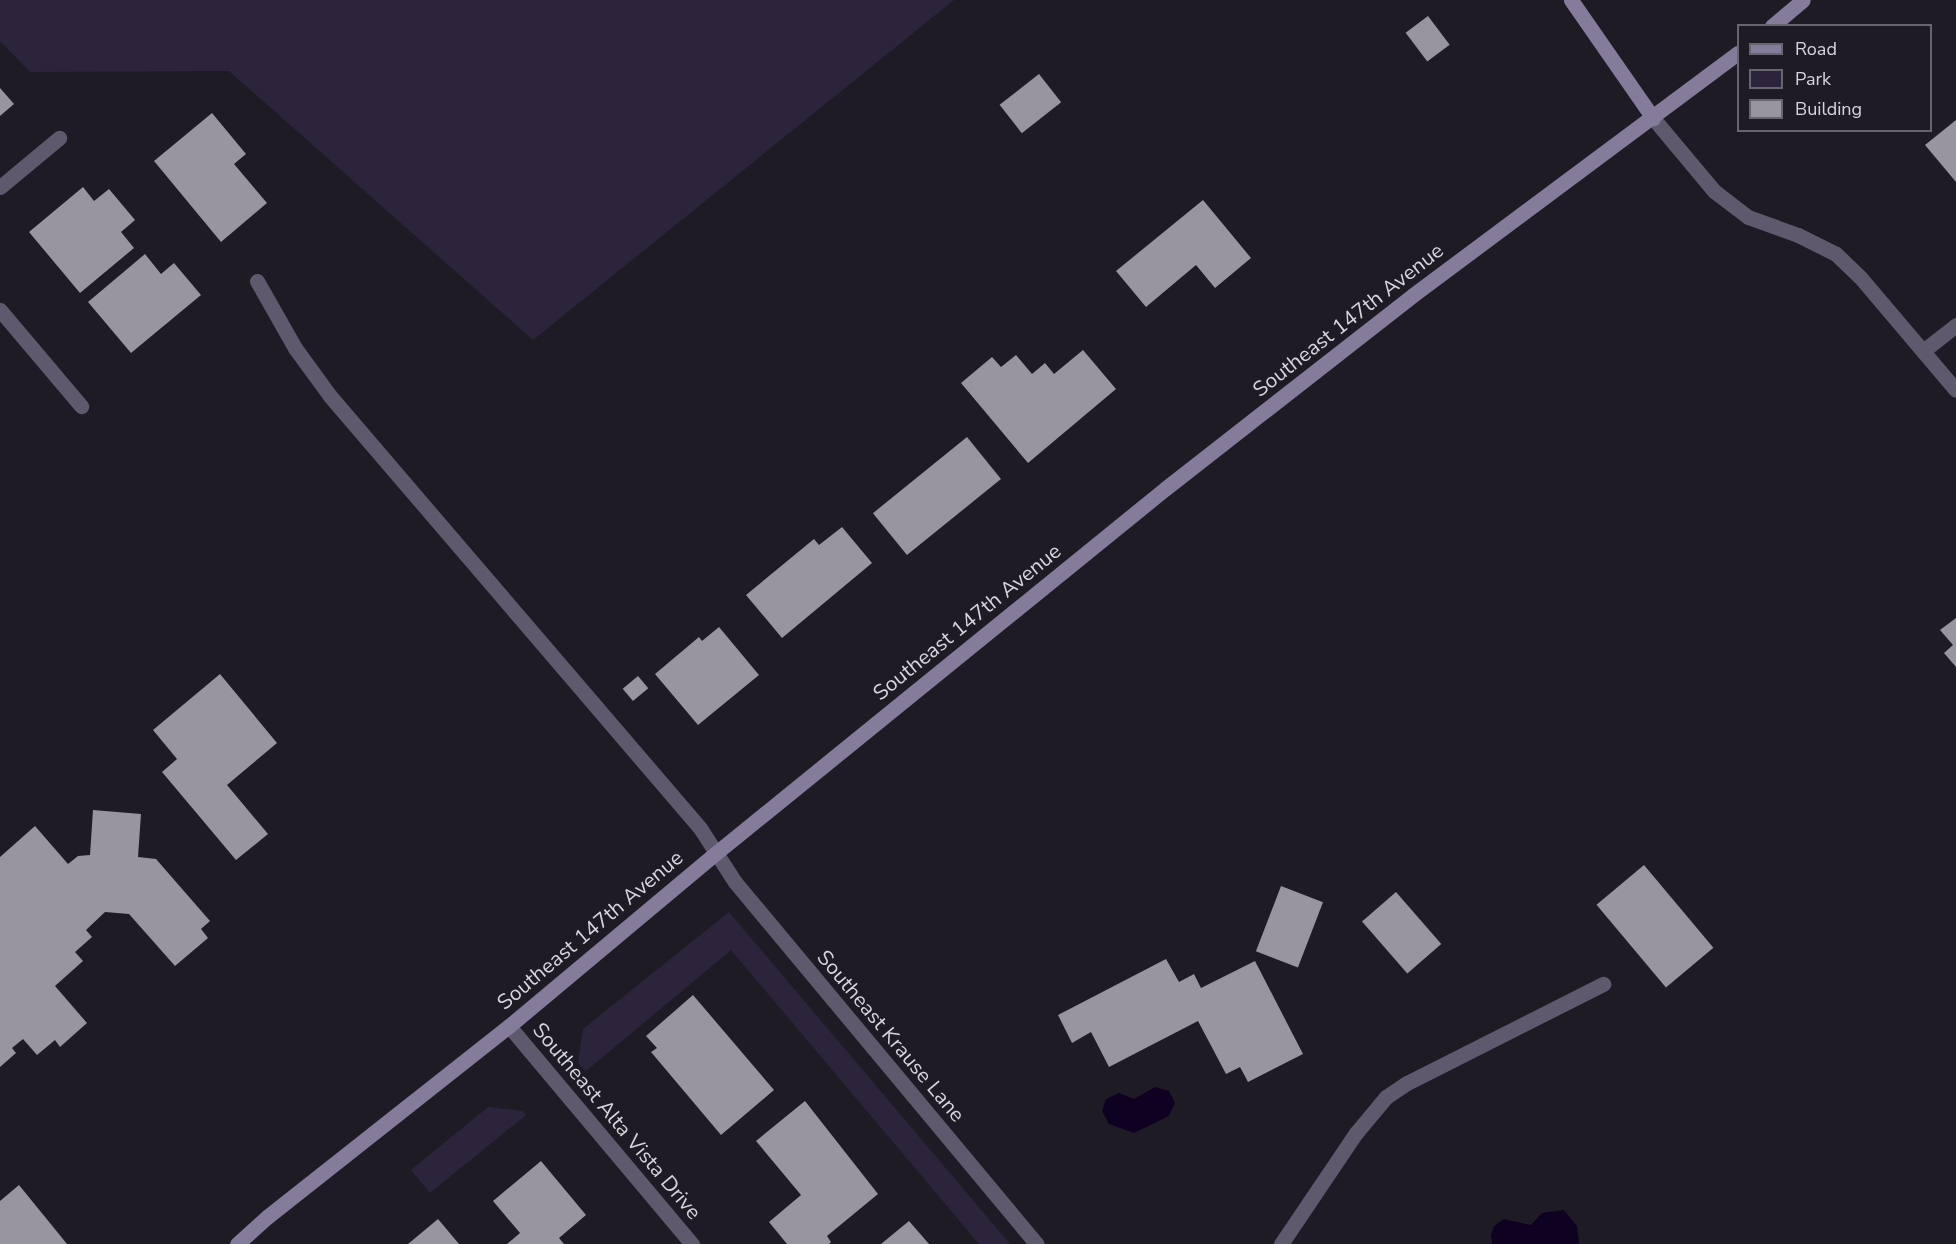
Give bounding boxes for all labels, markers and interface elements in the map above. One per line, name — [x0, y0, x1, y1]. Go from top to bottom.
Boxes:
legend — [1737, 24, 1932, 132]
text: Road — [1795, 37, 1837, 61]
text: Park — [1795, 67, 1831, 91]
text: Building — [1795, 97, 1862, 121]
street label: Southeast 147th Avenue — [1248, 238, 1448, 402]
street label: Southeast 147th Avenue — [868, 538, 1066, 706]
street label: Southeast 147th Avenue — [492, 845, 688, 1015]
street label: Southeast Krause Lane — [812, 945, 970, 1127]
street label: Southeast Alta Vista Drive — [527, 1018, 707, 1224]

